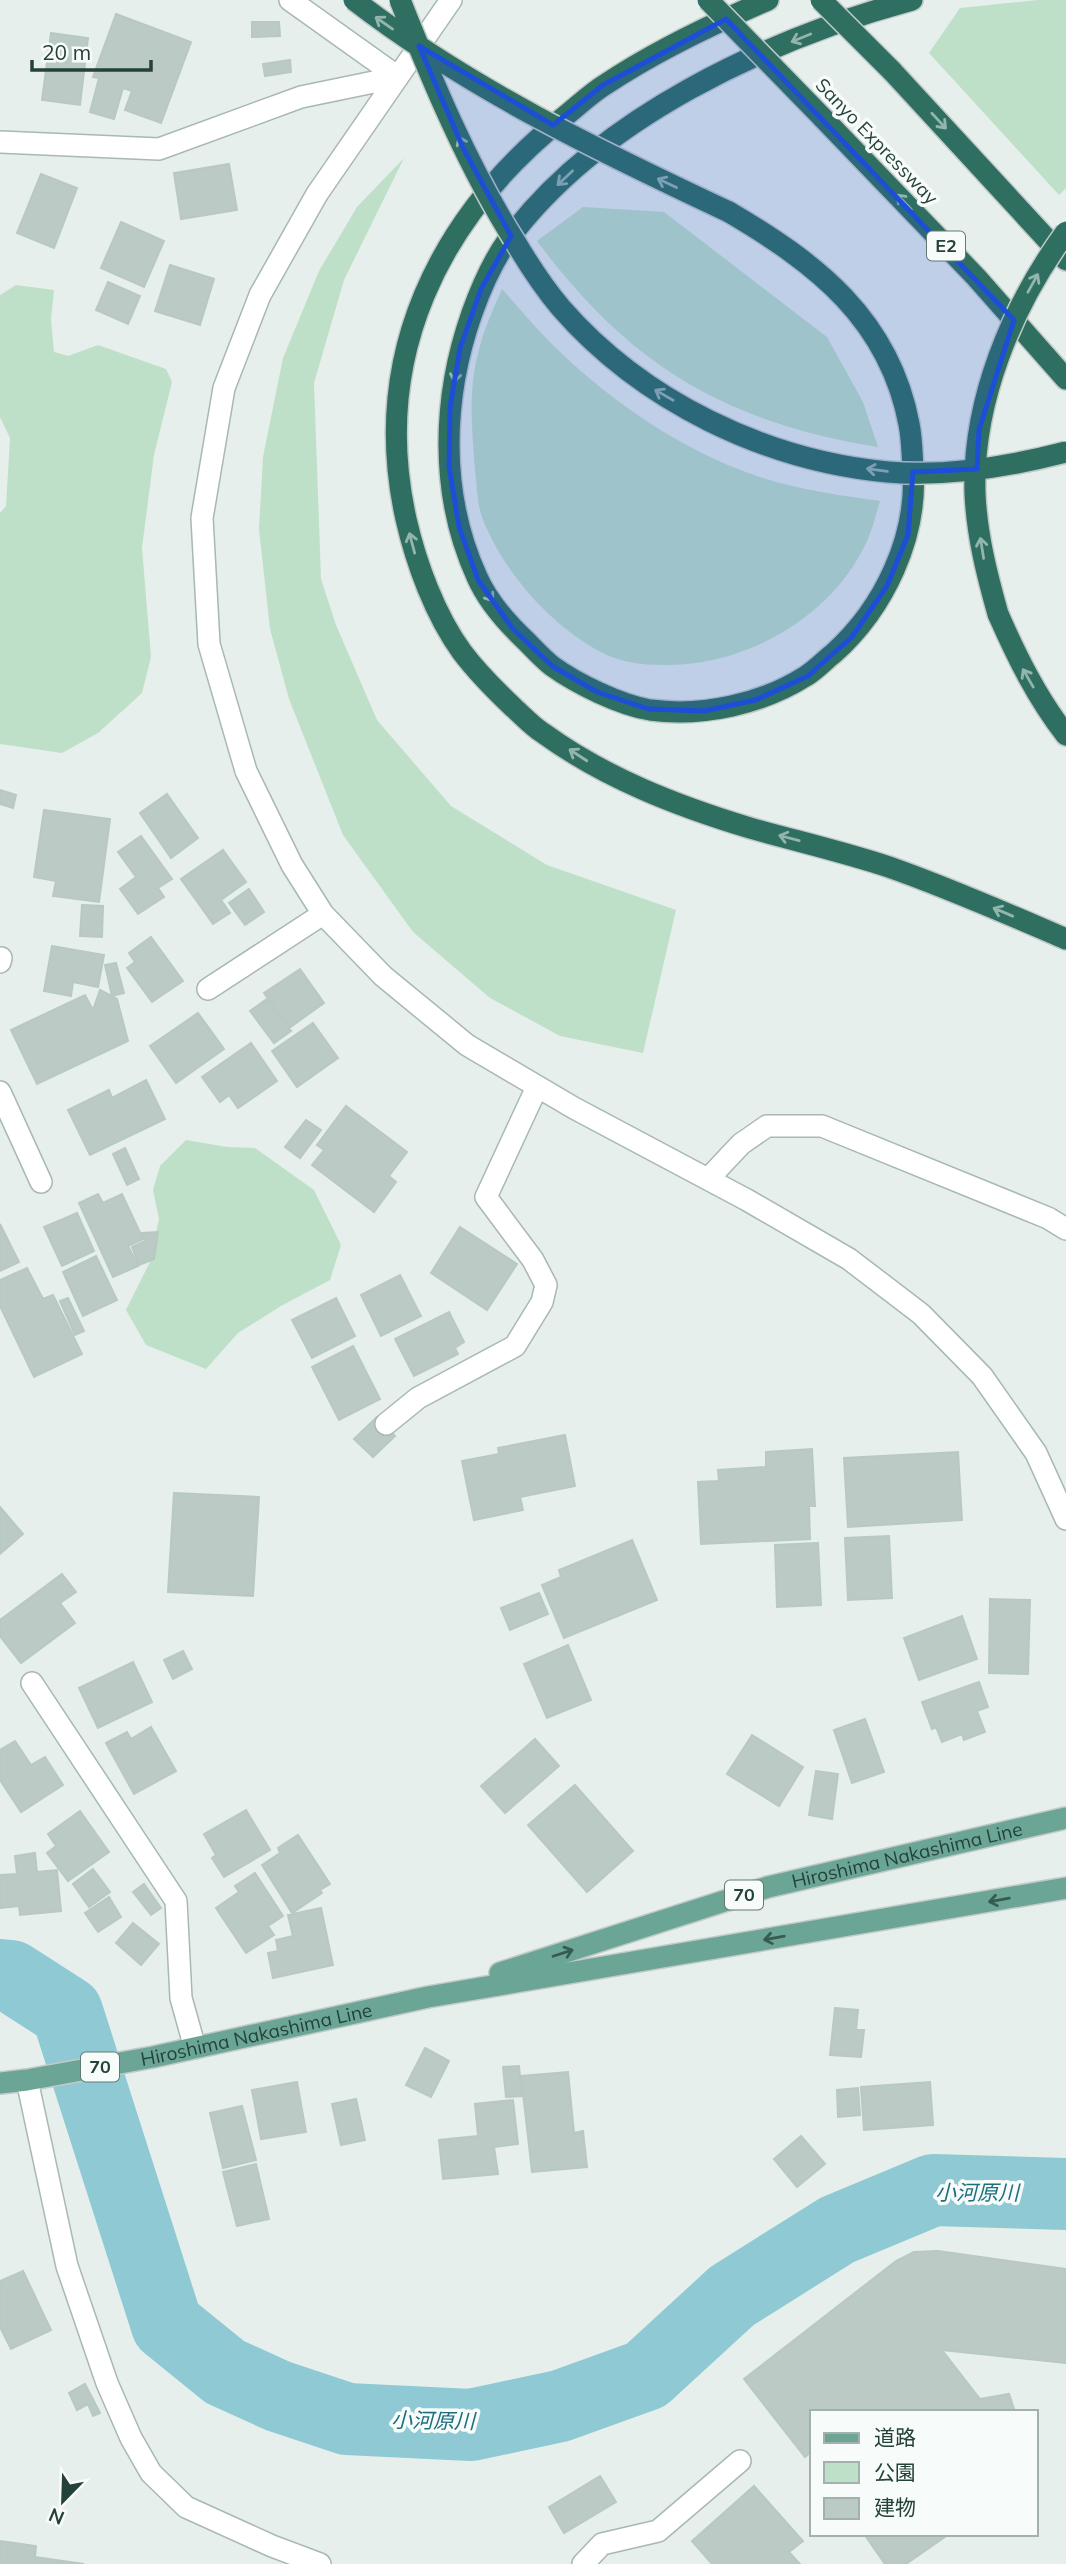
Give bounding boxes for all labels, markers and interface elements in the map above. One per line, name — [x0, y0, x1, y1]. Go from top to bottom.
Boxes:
one-way arrow — [375, 16, 394, 30]
scale bar — [32, 28, 150, 72]
one-way arrow — [791, 33, 813, 46]
text: 20 m — [42, 39, 91, 65]
street label: Sanyo Expressway — [811, 73, 943, 209]
one-way arrow — [930, 112, 947, 129]
one-way arrow — [456, 136, 469, 158]
one-way arrow — [556, 170, 574, 186]
one-way arrow — [657, 176, 678, 189]
one-way arrow — [896, 194, 913, 211]
road number: E2 — [927, 232, 965, 260]
one-way arrow — [1026, 273, 1040, 293]
one-way arrow — [449, 360, 462, 383]
one-way arrow — [655, 388, 675, 402]
one-way arrow — [866, 463, 889, 476]
one-way arrow — [405, 532, 418, 555]
one-way arrow — [975, 537, 988, 560]
one-way arrow — [479, 583, 494, 601]
one-way arrow — [1021, 668, 1035, 688]
one-way arrow — [568, 748, 588, 762]
one-way arrow — [778, 831, 800, 844]
one-way arrow — [993, 905, 1015, 918]
street label: Hiroshima Nakashima Line — [789, 1817, 1025, 1893]
road number: 70 — [725, 1881, 763, 1910]
one-way arrow — [988, 1894, 1011, 1907]
one-way arrow — [763, 1932, 786, 1945]
one-way arrow — [552, 1946, 574, 1958]
street label: Hiroshima Nakashima Line — [139, 1998, 374, 2071]
road number: 70 — [81, 2052, 119, 2082]
water label: 小河原川 — [935, 2179, 1021, 2205]
water label: 小河原川 — [391, 2406, 477, 2434]
legend — [810, 2410, 1038, 2536]
text: 道路 — [874, 2424, 916, 2450]
text: 公園 — [874, 2459, 916, 2485]
north arrow — [28, 2466, 98, 2536]
text: 建物 — [874, 2494, 916, 2520]
text: N — [45, 2503, 68, 2530]

